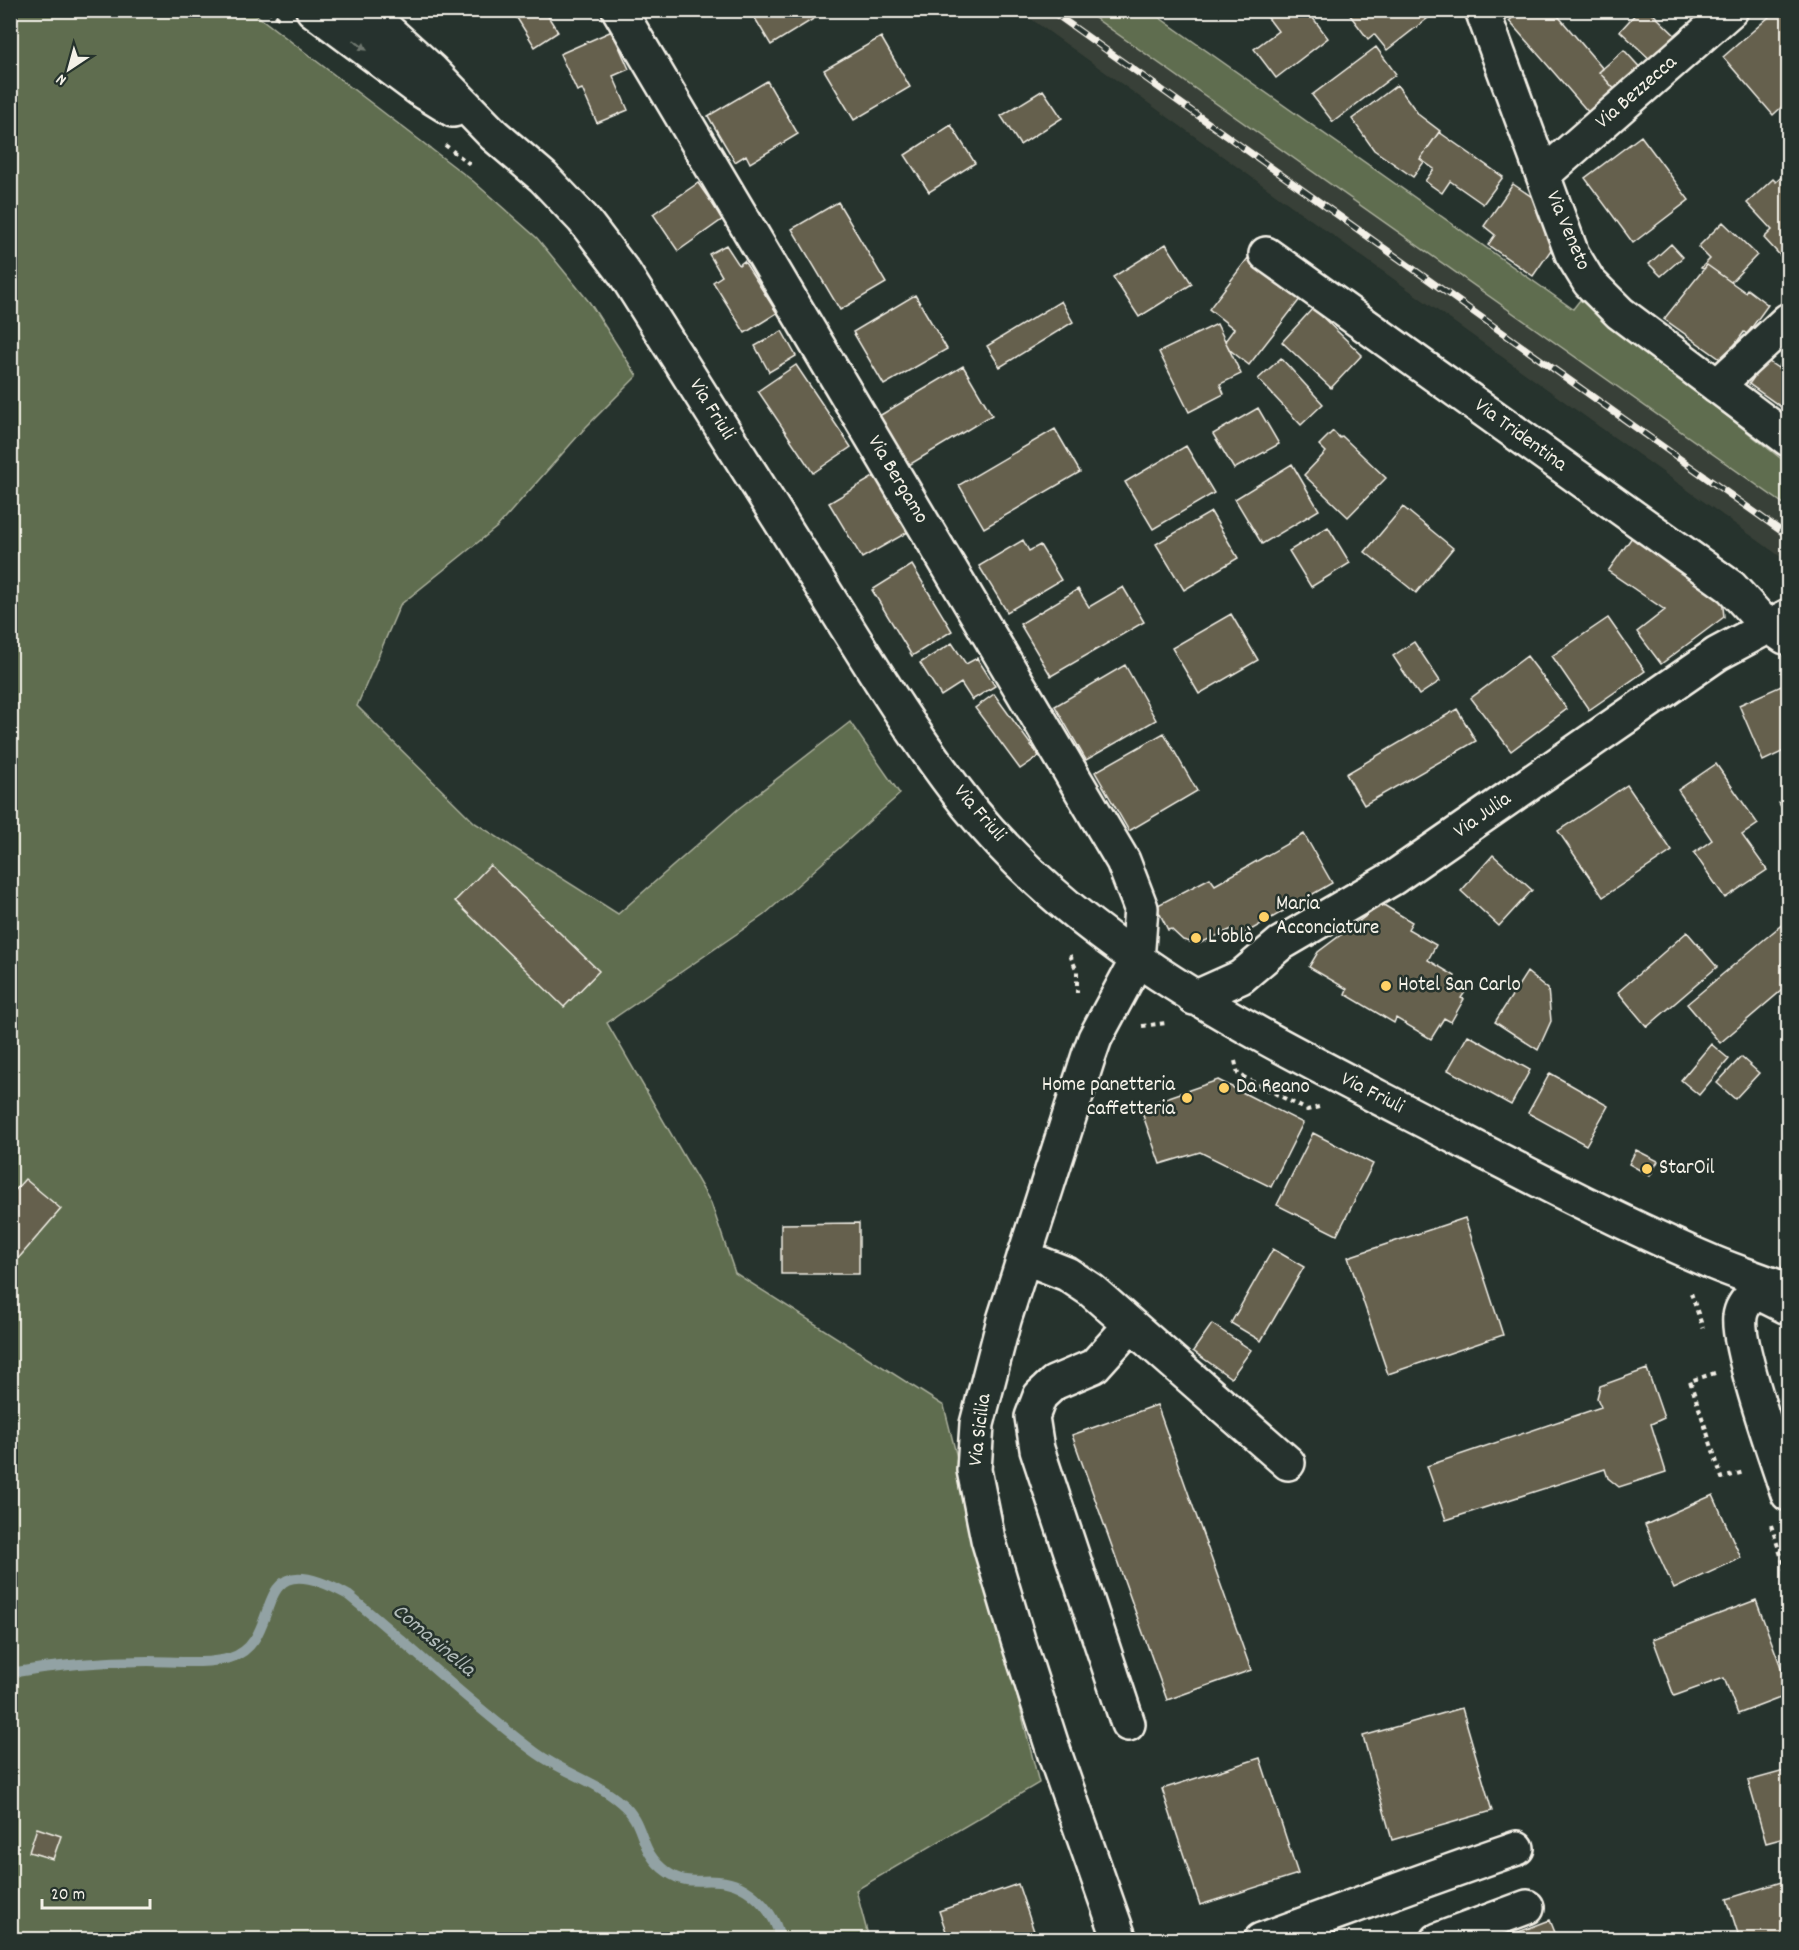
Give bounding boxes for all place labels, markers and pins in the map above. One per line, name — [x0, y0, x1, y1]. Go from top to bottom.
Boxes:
place label: Maria Acconciature — [1276, 890, 1379, 944]
marker: Maria Acconciature — [1257, 910, 1271, 924]
place label: L'oblò — [1208, 923, 1254, 953]
marker: L'oblò — [1189, 931, 1203, 945]
place label: Hotel San Carlo — [1398, 971, 1521, 1001]
marker: Hotel San Carlo — [1379, 979, 1393, 993]
place label: Home panetteria caffetteria — [1042, 1071, 1176, 1125]
place label: Da Reano — [1236, 1073, 1310, 1103]
marker: Da Reano — [1217, 1081, 1231, 1095]
marker: Home panetteria caffetteria — [1180, 1091, 1194, 1105]
place label: StarOil — [1659, 1154, 1715, 1184]
marker: StarOil — [1640, 1162, 1654, 1176]

